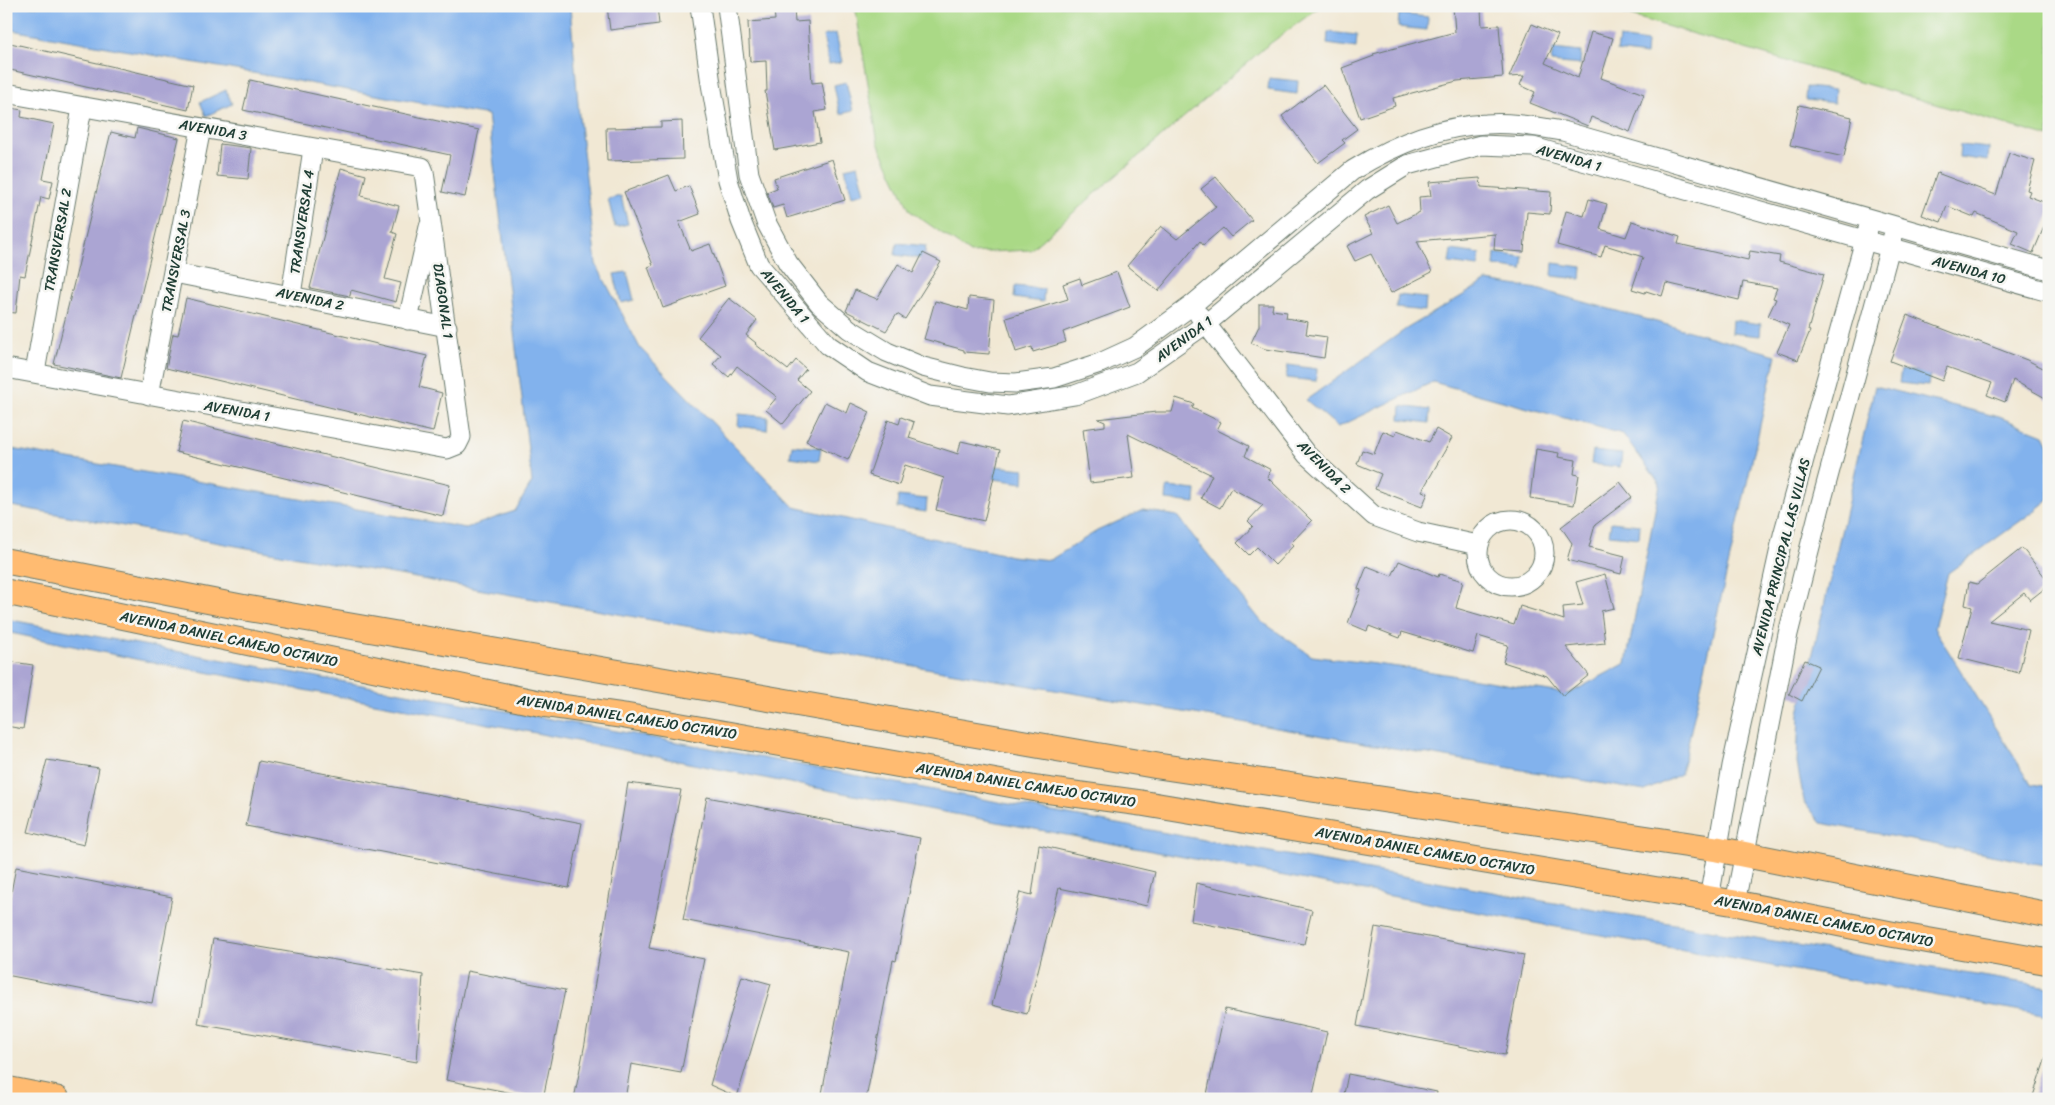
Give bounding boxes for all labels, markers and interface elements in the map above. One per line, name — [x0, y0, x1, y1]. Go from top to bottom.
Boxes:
street label: AVENIDA 3 — [176, 112, 249, 148]
street label: AVENIDA 1 — [1533, 137, 1604, 179]
street label: TRANSVERSAL 4 — [282, 168, 322, 276]
street label: TRANSVERSAL 2 — [37, 186, 79, 294]
street label: TRANSVERSAL 3 — [154, 207, 198, 315]
street label: AVENIDA 10 — [1928, 248, 2009, 292]
street label: DIAGONAL 1 — [425, 262, 461, 340]
street label: AVENIDA 1 — [753, 262, 816, 330]
street label: AVENIDA 2 — [273, 279, 346, 318]
street label: AVENIDA 1 — [1149, 309, 1218, 369]
street label: AVENIDA 1 — [201, 393, 272, 429]
street label: AVENIDA 2 — [1290, 433, 1357, 500]
street label: AVENIDA PRINCIPAL LAS VILLAS — [1744, 455, 1818, 659]
street label: AVENIDA DANIEL CAMEJO OCTAVIO — [117, 603, 340, 674]
street label: AVENIDA DANIEL CAMEJO OCTAVIO — [514, 687, 739, 747]
street label: AVENIDA DANIEL CAMEJO OCTAVIO — [913, 755, 1138, 815]
street label: AVENIDA DANIEL CAMEJO OCTAVIO — [1312, 819, 1537, 883]
street label: AVENIDA DANIEL CAMEJO OCTAVIO — [1711, 887, 1936, 955]

